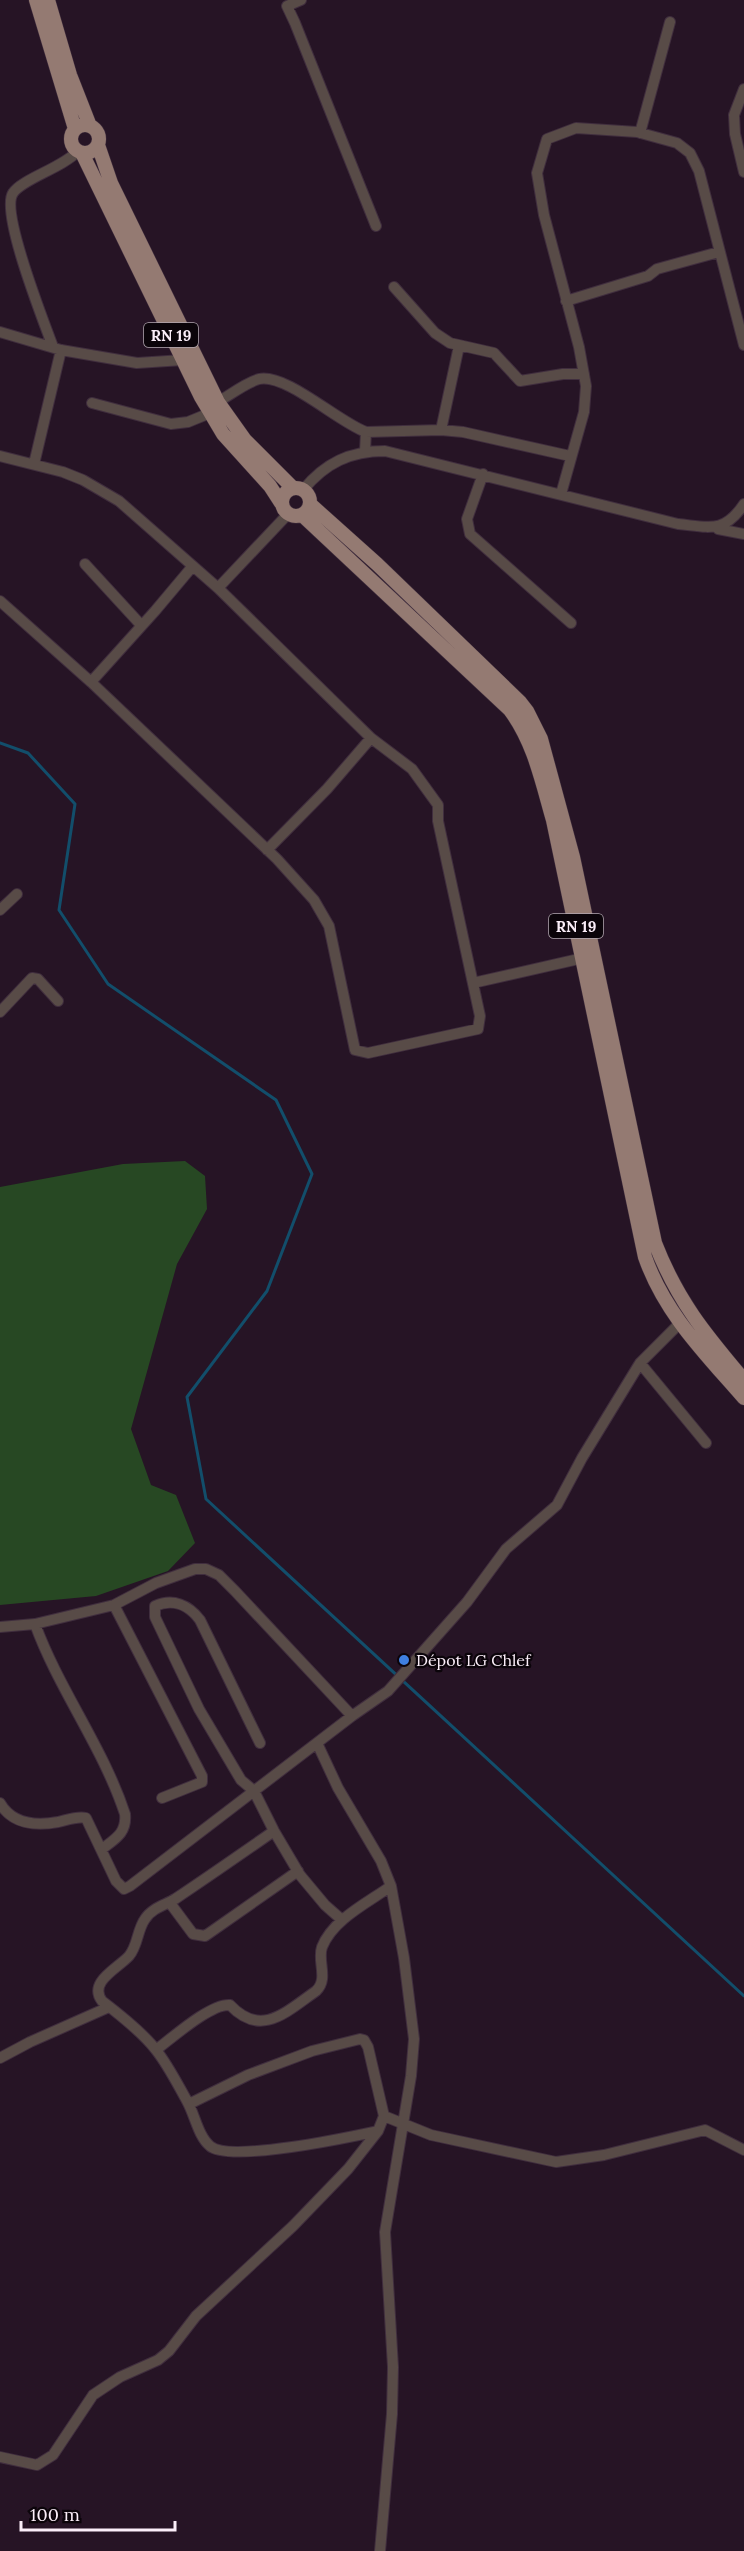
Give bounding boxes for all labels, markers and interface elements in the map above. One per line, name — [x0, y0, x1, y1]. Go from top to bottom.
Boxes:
road number: RN 19 — [144, 323, 198, 347]
road number: RN 19 — [549, 914, 603, 938]
place label: Dépot LG Chlef — [416, 1650, 532, 1670]
marker: Dépot LG Chlef — [397, 1653, 411, 1667]
scale bar — [21, 2494, 176, 2532]
text: 100 m — [30, 2503, 80, 2526]

